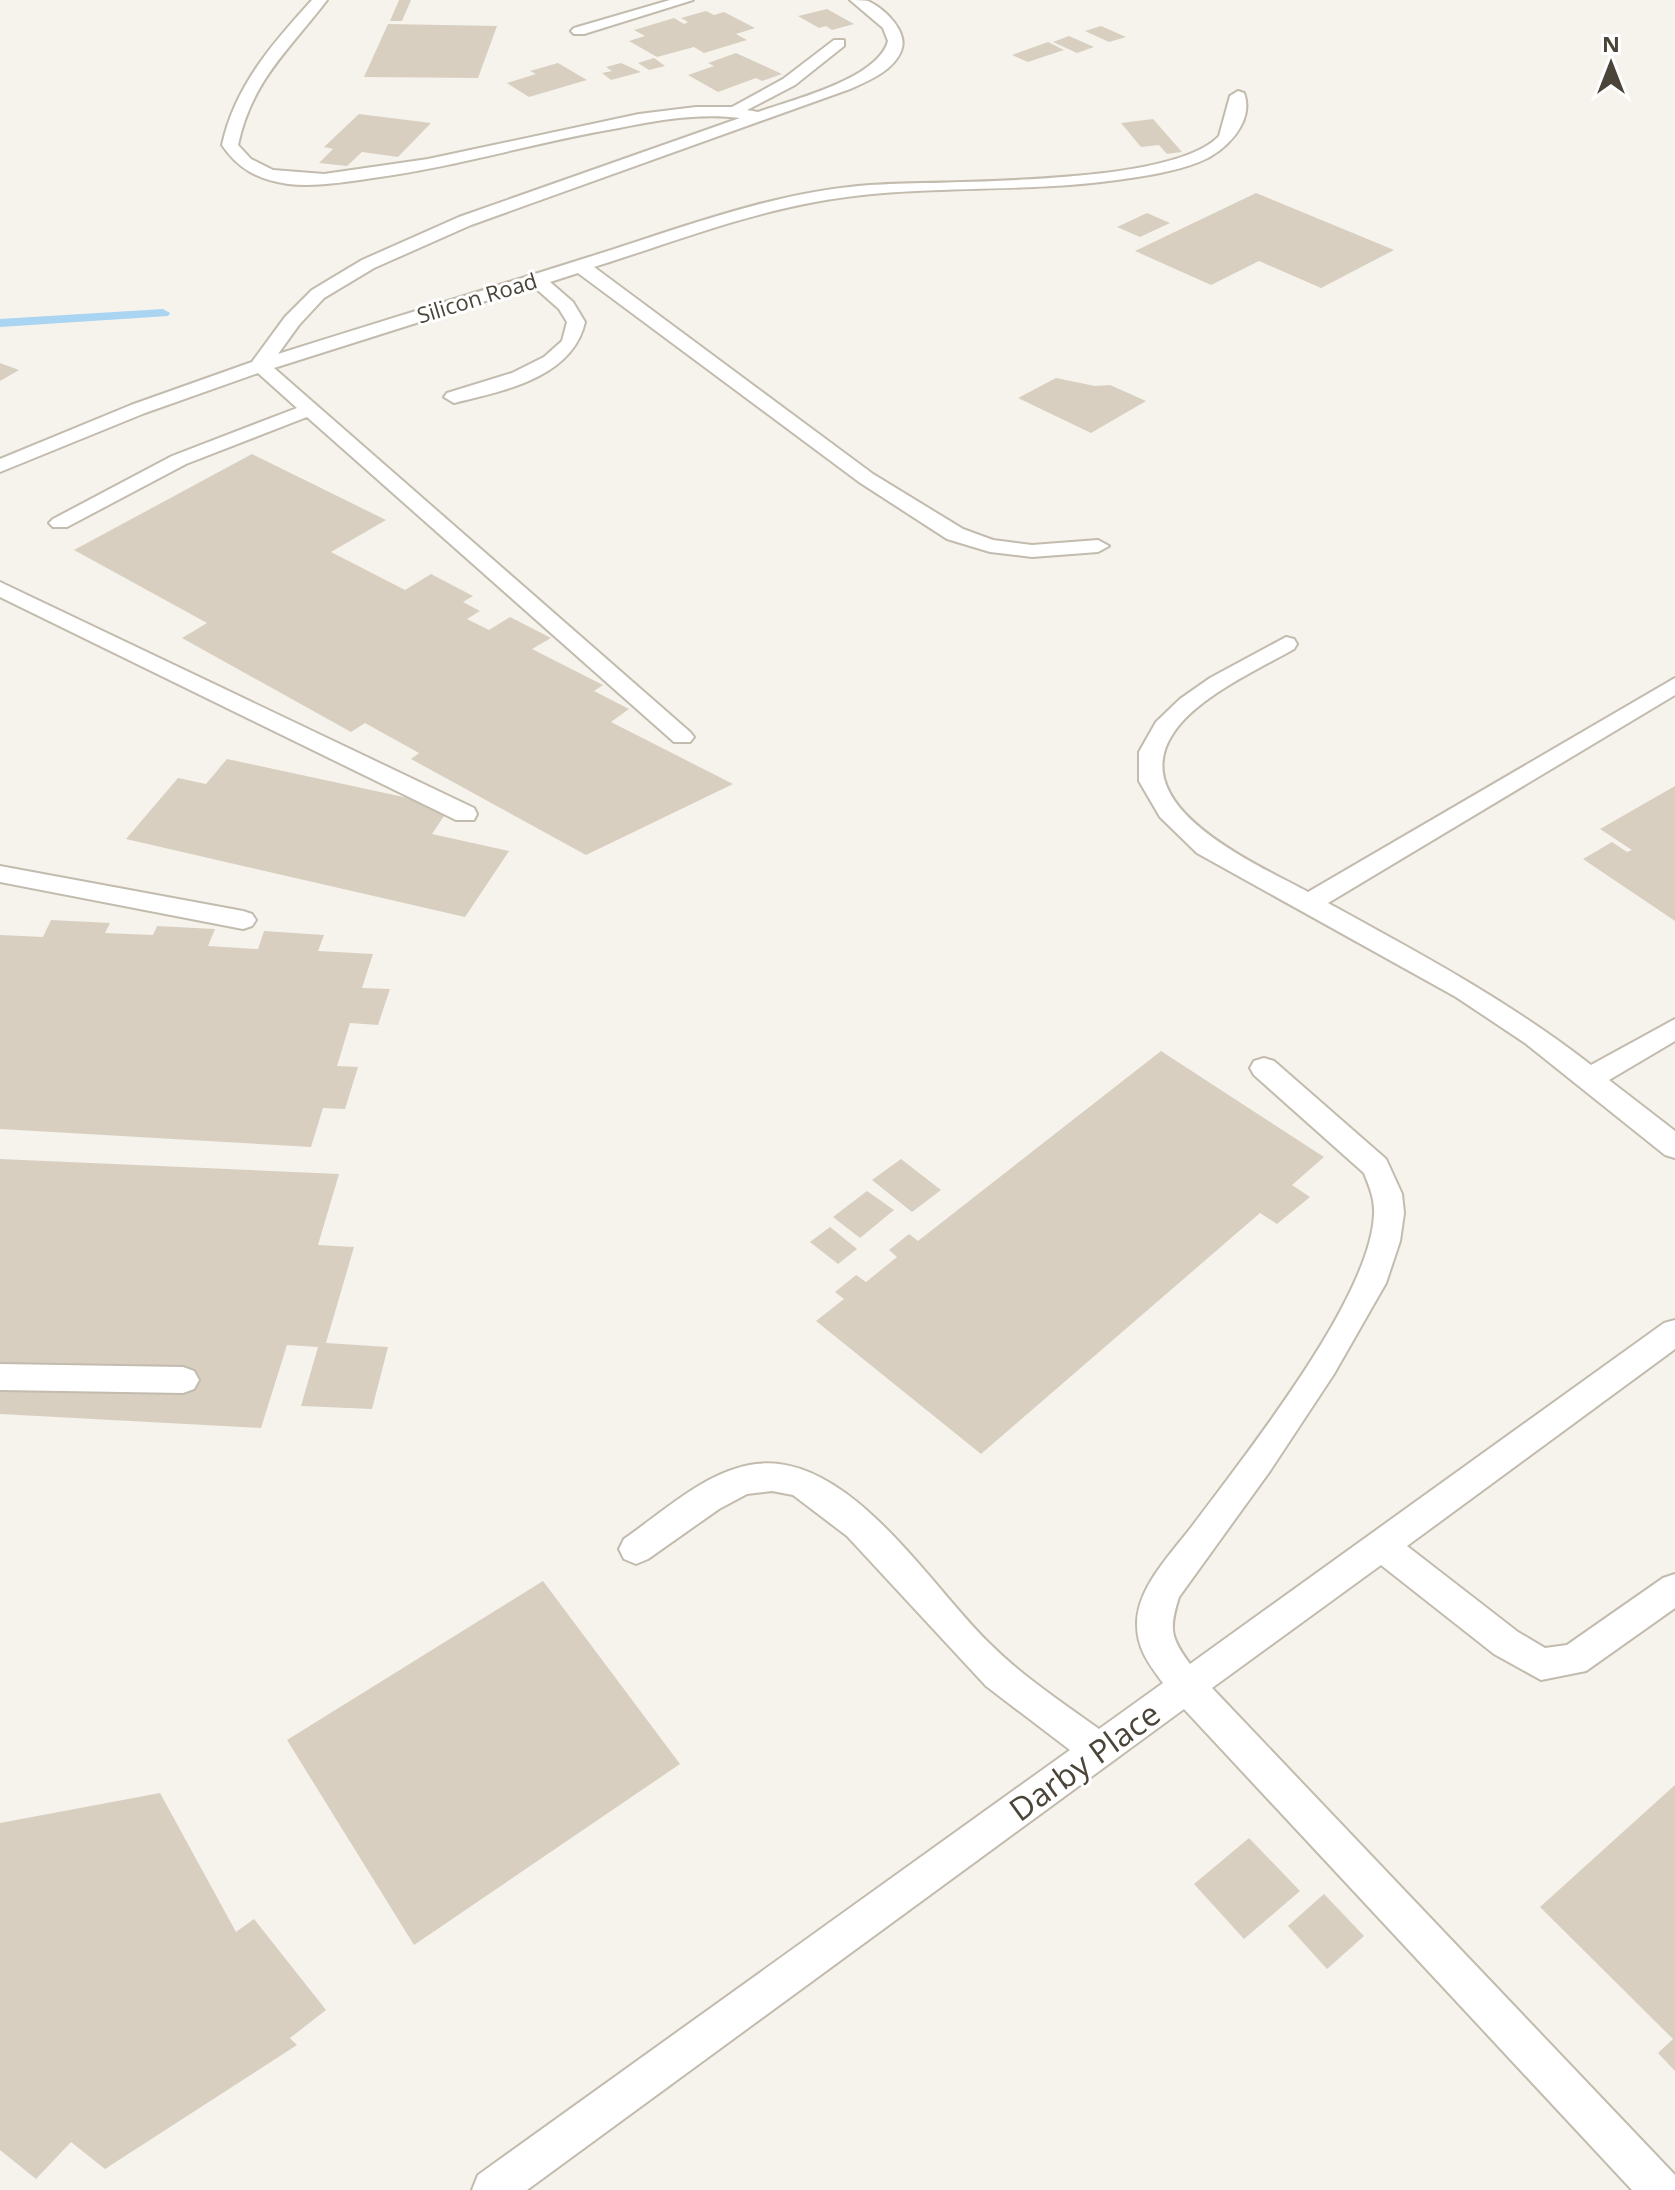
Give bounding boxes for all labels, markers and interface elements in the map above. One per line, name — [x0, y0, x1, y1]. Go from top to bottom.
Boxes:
north arrow — [1571, 24, 1651, 104]
text: N — [1602, 28, 1620, 58]
street label: Silicon Road — [413, 265, 540, 330]
street label: Darby Place — [1000, 1692, 1168, 1830]

